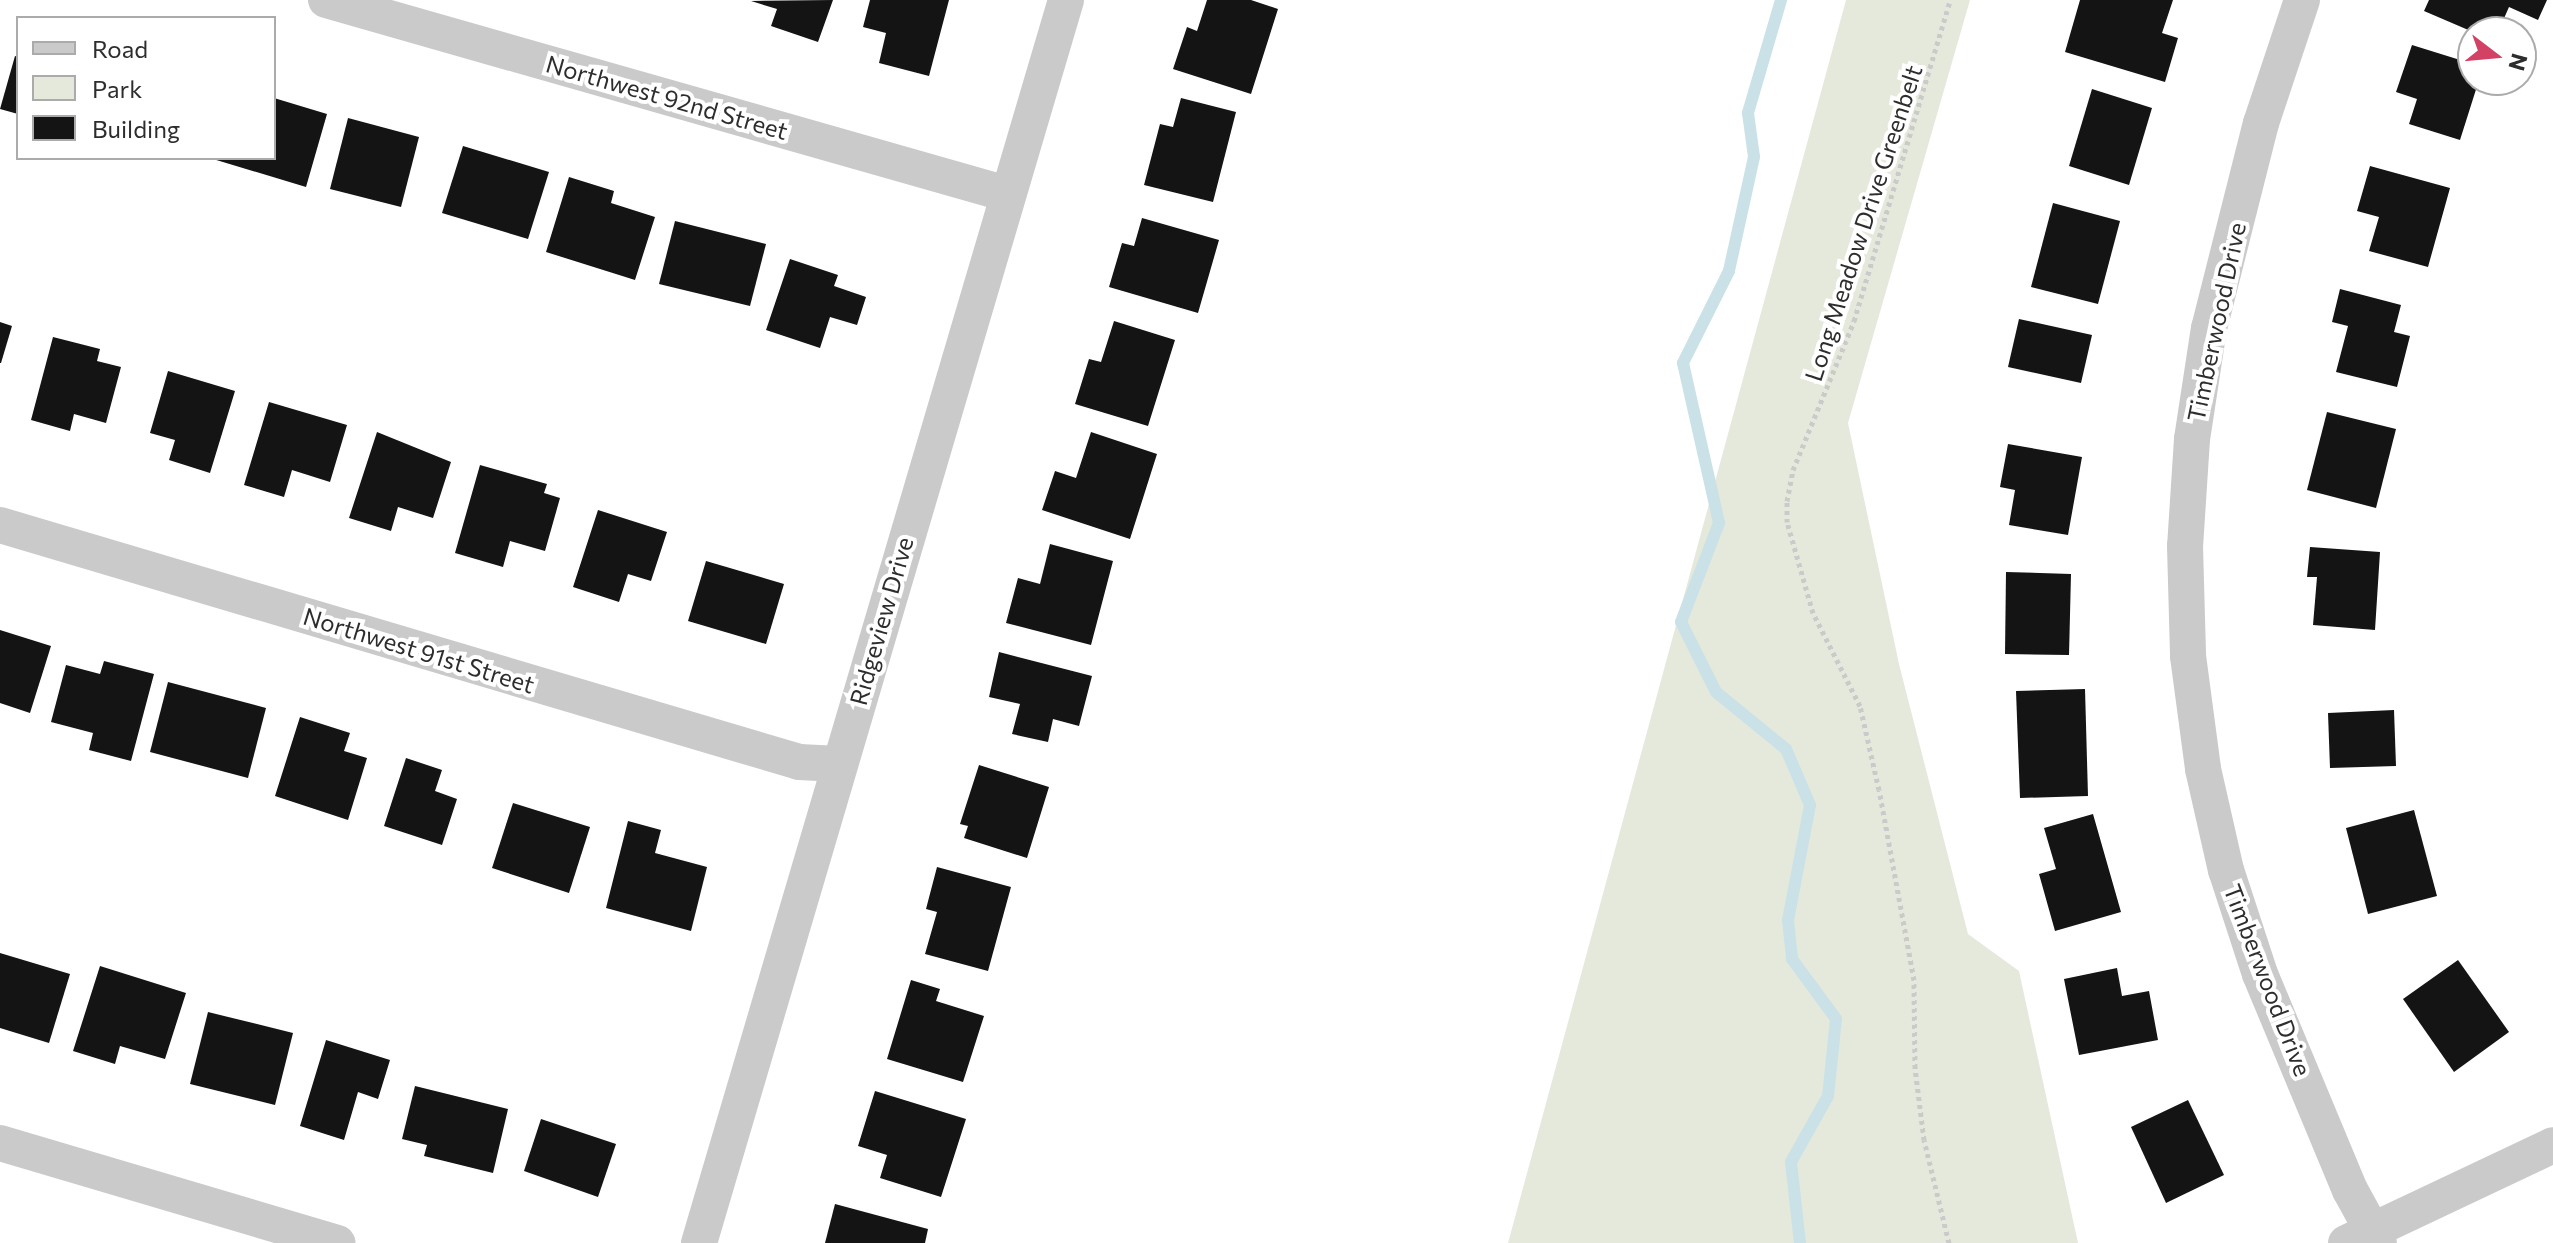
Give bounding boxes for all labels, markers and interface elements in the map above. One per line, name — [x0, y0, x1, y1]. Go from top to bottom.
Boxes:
legend — [16, 16, 276, 160]
north arrow — [2457, 16, 2537, 96]
text: Road — [92, 34, 148, 63]
street label: Northwest 92nd Street — [543, 49, 791, 145]
text: N — [2503, 51, 2534, 74]
street label: Long Meadow Drive Greenbelt — [1798, 61, 1928, 385]
text: Park — [92, 74, 142, 103]
text: Building — [92, 114, 180, 143]
street label: Timberwood Drive — [2181, 220, 2251, 424]
street label: Ridgeview Drive — [843, 533, 919, 709]
street label: Northwest 91st Street — [300, 601, 538, 699]
street label: Timberwood Drive — [2218, 880, 2318, 1080]

